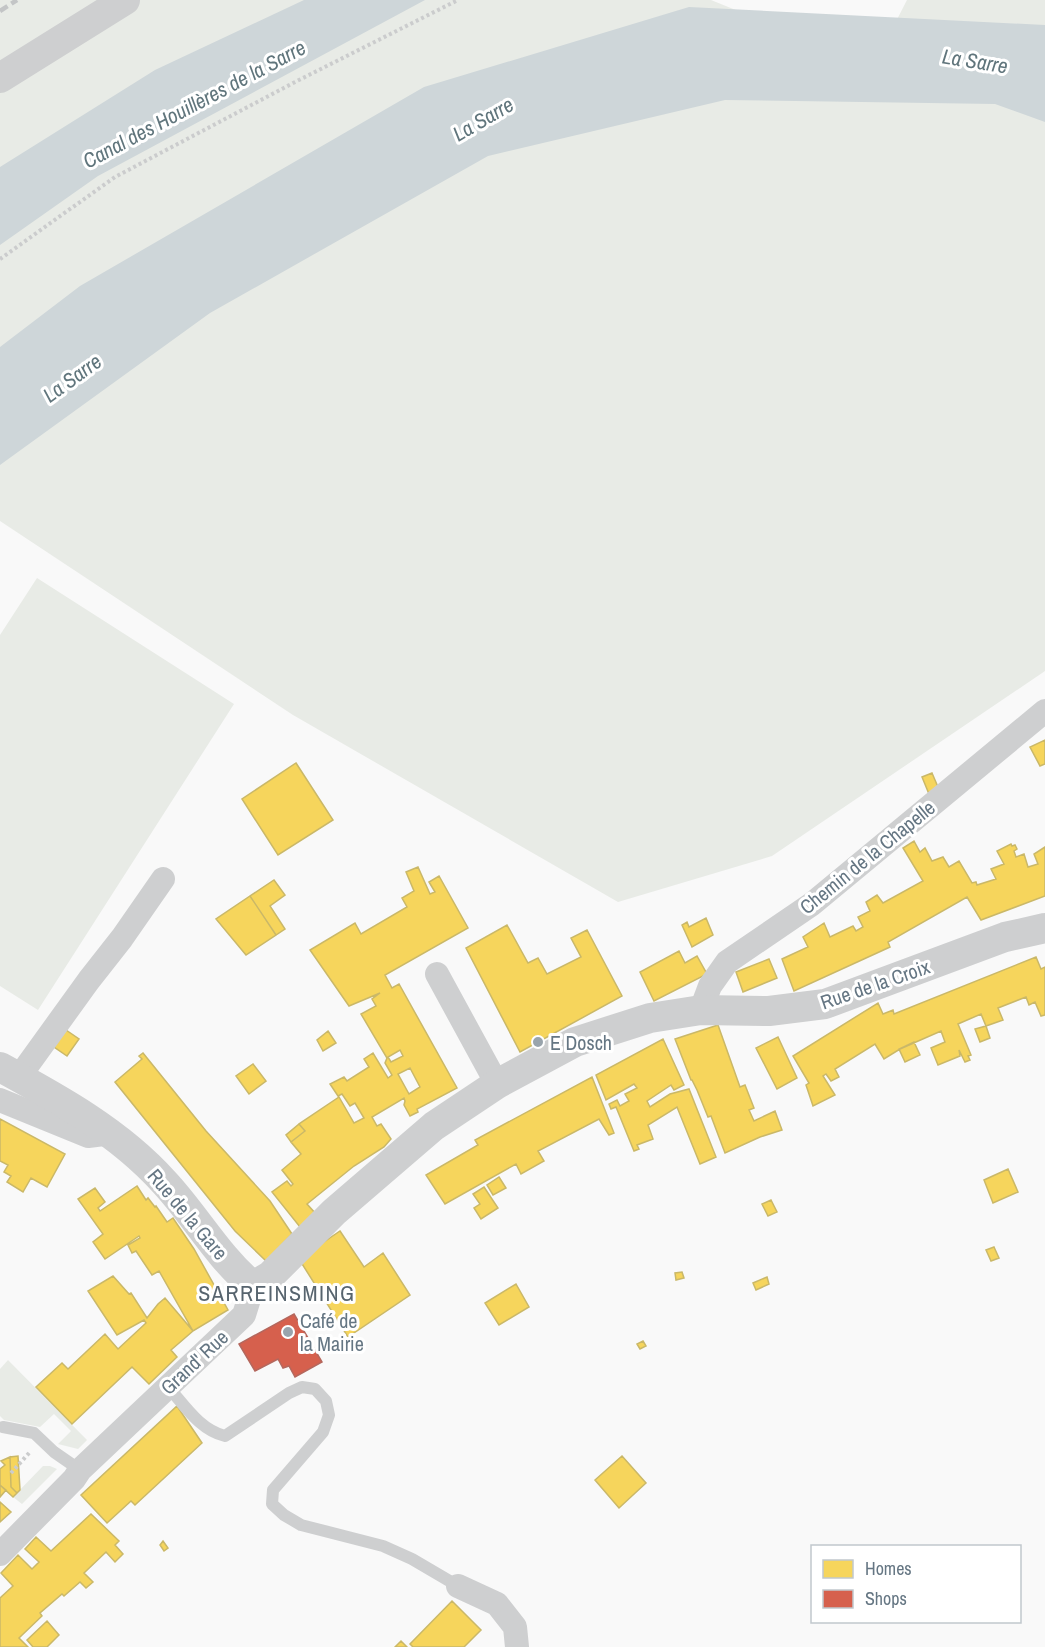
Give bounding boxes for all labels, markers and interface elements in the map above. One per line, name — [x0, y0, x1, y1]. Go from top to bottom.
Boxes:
water label: Canal des Houillères de la Sarre — [77, 33, 311, 175]
water label: La Sarre — [940, 42, 1010, 80]
water label: La Sarre — [447, 90, 519, 148]
water label: La Sarre — [37, 347, 107, 409]
street label: Chemin de la Chapelle — [794, 794, 940, 920]
street label: Rue de la Croix — [817, 952, 934, 1015]
place label: E Dosch — [550, 1029, 612, 1056]
marker: E Dosch — [531, 1035, 545, 1049]
street label: Rue de la Gare — [142, 1163, 234, 1265]
district label: SARREINSMING — [198, 1278, 356, 1308]
place label: Café de la Mairie — [300, 1307, 364, 1357]
street label: Grand' Rue — [154, 1324, 234, 1400]
marker: Café de la Mairie — [281, 1325, 295, 1339]
legend — [811, 1545, 1021, 1623]
text: Homes — [865, 1556, 912, 1581]
text: Shops — [865, 1586, 907, 1611]

